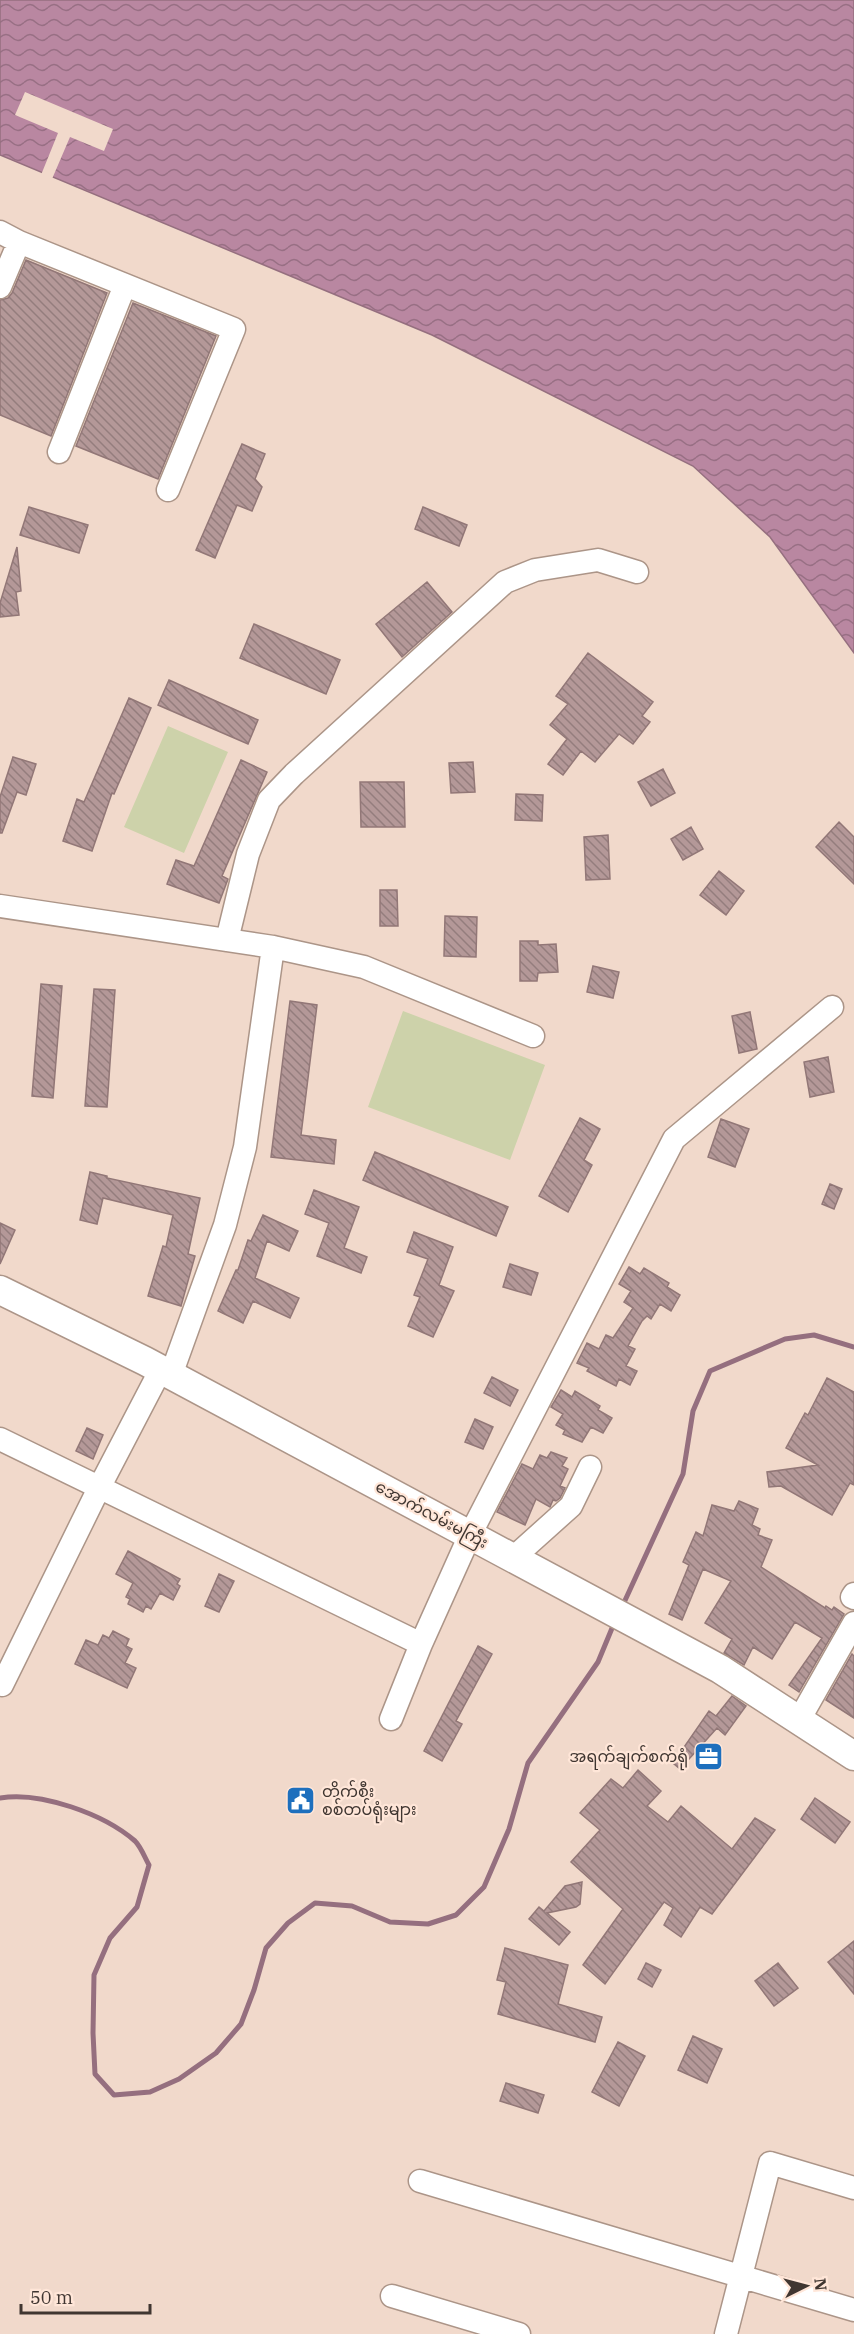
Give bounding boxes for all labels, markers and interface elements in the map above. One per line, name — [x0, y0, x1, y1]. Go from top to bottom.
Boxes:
street label: အောက်လမ်းမကြီး — [370, 1475, 492, 1556]
office icon: အရက်ချက်စက်ရုံ — [693, 1740, 725, 1772]
place label: အရက်ချက်စက်ရုံ — [569, 1745, 688, 1771]
place label: တိုက်စီး စစ်တပ်ရုံးများ — [322, 1780, 417, 1824]
public building icon: တိုက်စီး စစ်တပ်ရုံးများ — [285, 1784, 317, 1816]
north arrow — [776, 2256, 836, 2316]
scale bar — [21, 2277, 150, 2315]
text: N — [810, 2277, 832, 2292]
text: 50 m — [30, 2286, 73, 2309]

